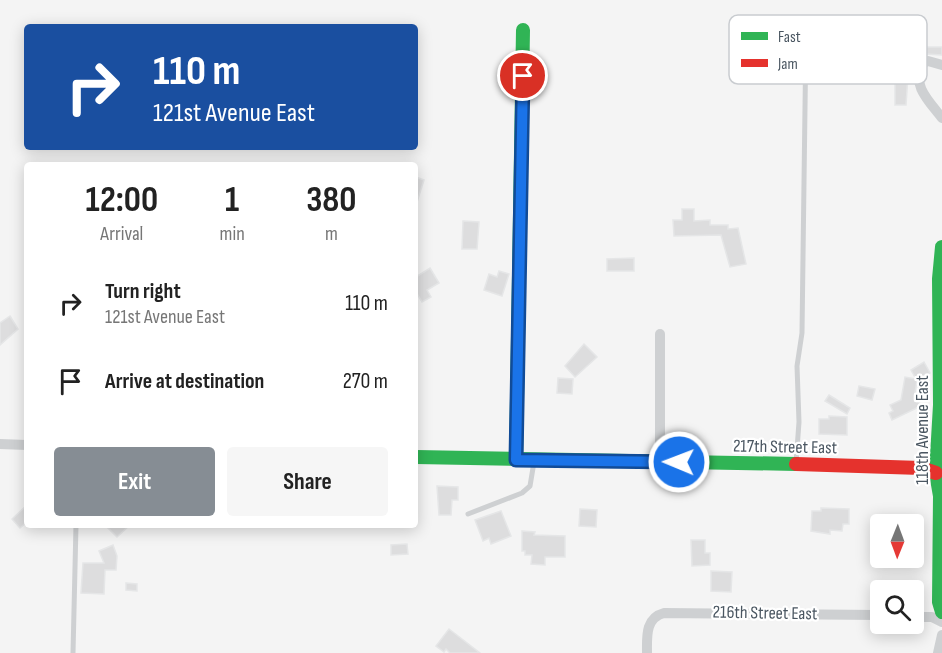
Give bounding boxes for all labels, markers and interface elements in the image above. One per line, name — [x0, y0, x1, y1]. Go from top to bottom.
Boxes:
legend — [729, 15, 927, 84]
text: Fast — [778, 28, 801, 47]
text: 110 m — [153, 46, 240, 97]
icon: right — [54, 48, 132, 126]
pin — [497, 50, 548, 101]
text: Jam — [777, 55, 798, 74]
icon: arrive — [506, 59, 539, 92]
text: 121st Avenue East — [153, 97, 315, 129]
text: 12:00 — [85, 179, 158, 222]
text: 1 — [225, 179, 239, 222]
text: 380 — [306, 179, 356, 222]
text: Arrival — [100, 222, 143, 246]
text: min — [220, 222, 245, 246]
text: m — [325, 222, 338, 246]
text: Turn right — [105, 278, 181, 305]
icon: right — [54, 287, 87, 320]
text: 110 m — [345, 290, 388, 317]
text: 121st Avenue East — [105, 305, 225, 329]
icon: arrive — [54, 365, 87, 398]
text: Arrive at destination — [105, 368, 264, 395]
text: 270 m — [343, 368, 388, 395]
street label: 118th Avenue East — [912, 375, 933, 485]
position arrow — [647, 430, 711, 494]
street label: 217th Street East — [733, 436, 838, 458]
button: Exit — [54, 447, 215, 516]
button: Share — [227, 447, 388, 516]
north arrow — [870, 514, 924, 568]
map controls — [870, 514, 924, 634]
button: search — [870, 580, 924, 634]
street label: 216th Street East — [713, 602, 818, 624]

